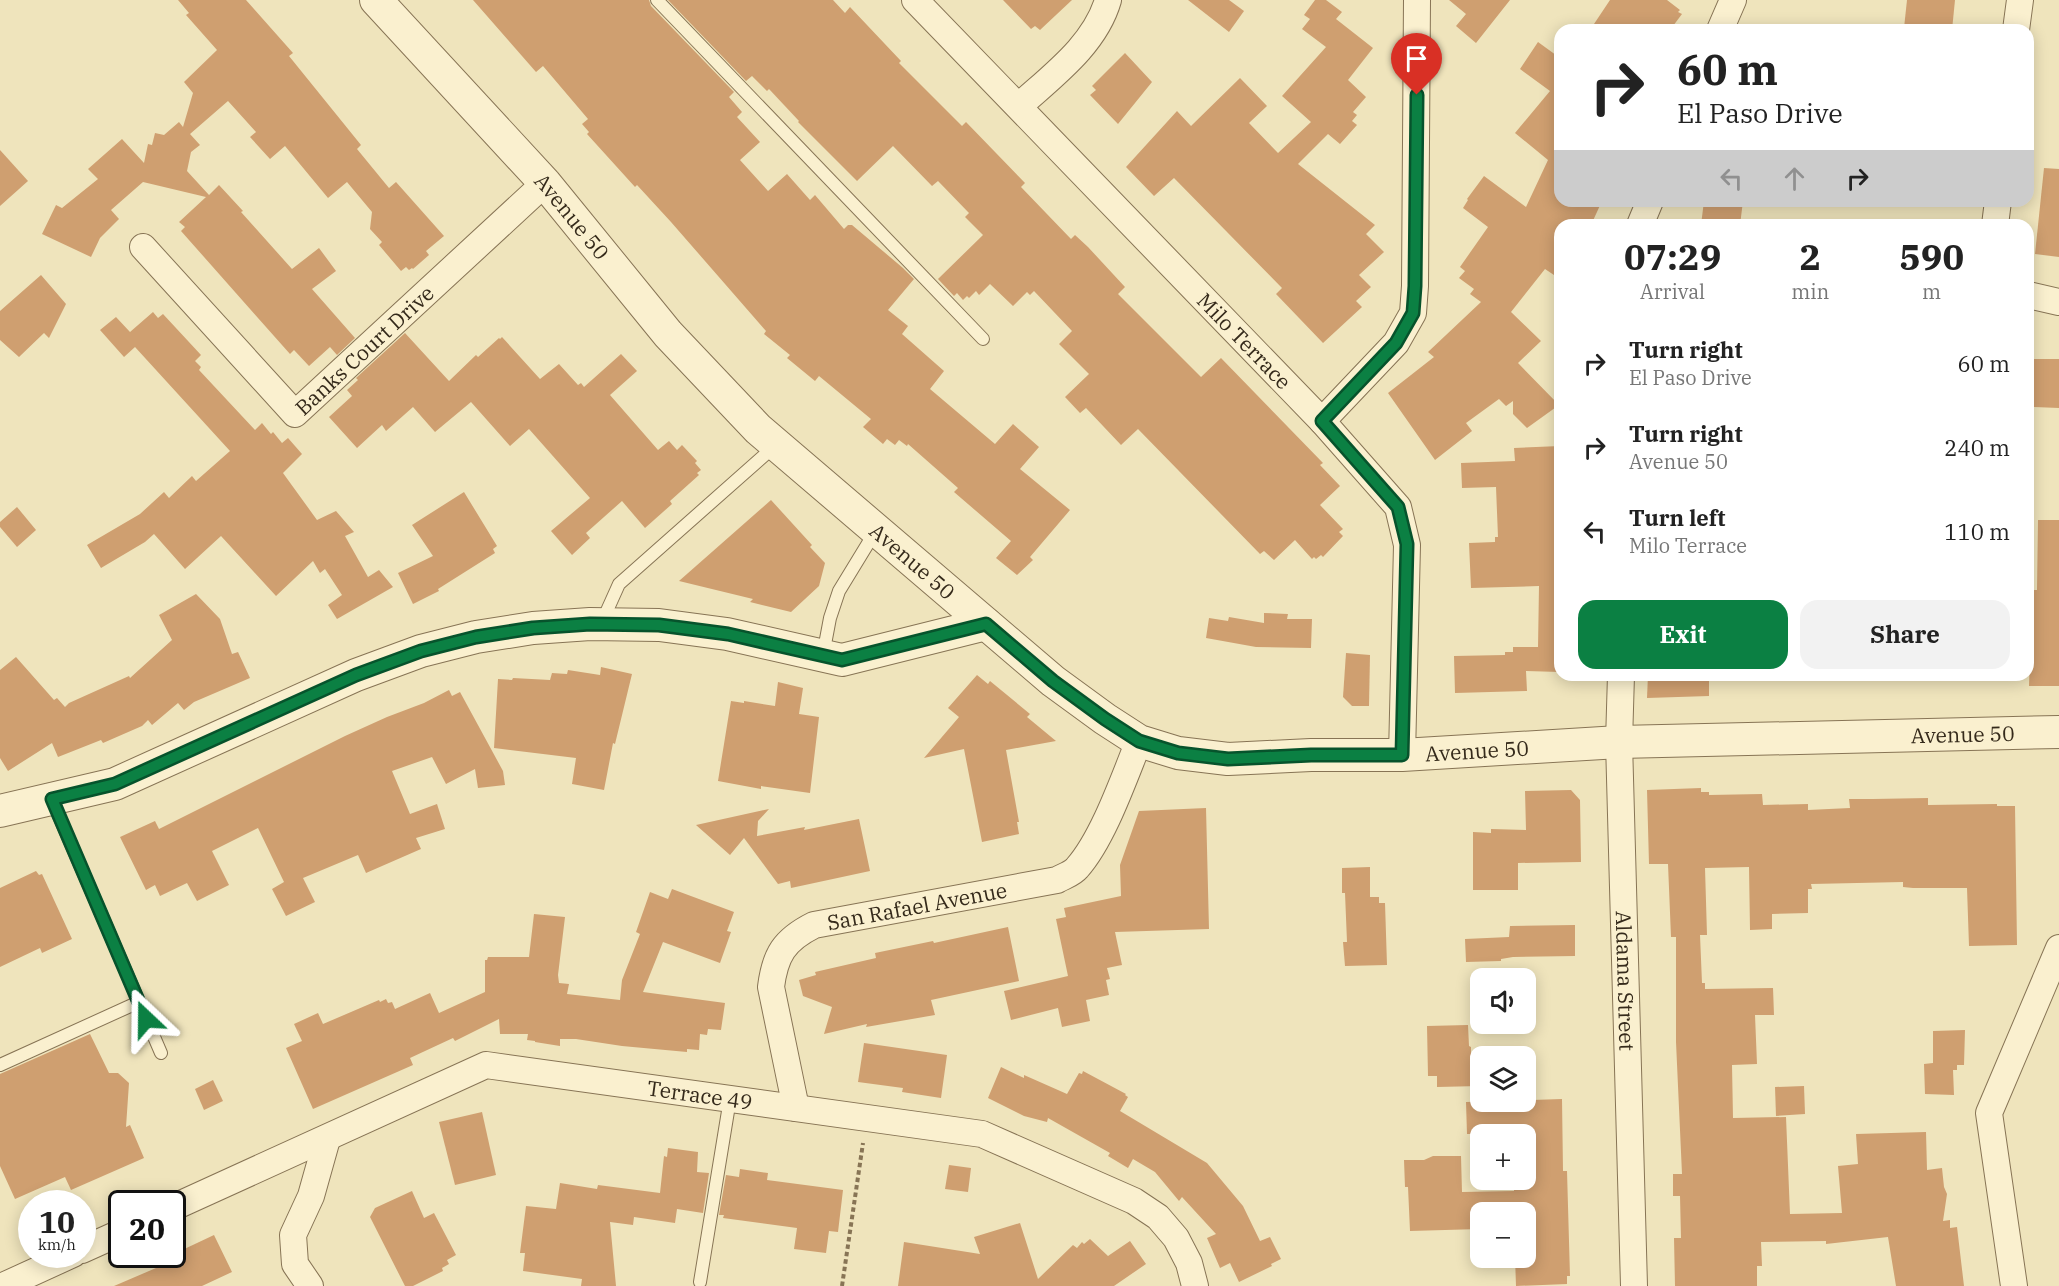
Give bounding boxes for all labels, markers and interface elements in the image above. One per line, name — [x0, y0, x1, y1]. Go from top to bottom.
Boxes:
pin — [1391, 33, 1442, 95]
icon: arrive — [1400, 42, 1433, 75]
text: 60 m — [1677, 42, 1778, 97]
icon: right — [1578, 48, 1656, 126]
text: El Paso Drive — [1677, 95, 1843, 130]
icon: left — [1715, 162, 1748, 195]
icon: ahead — [1778, 162, 1811, 195]
icon: right — [1841, 162, 1874, 195]
street label: Avenue 50 — [529, 167, 616, 265]
text: 07:29 — [1624, 233, 1721, 280]
text: 2 — [1799, 233, 1821, 280]
text: 590 — [1899, 233, 1964, 280]
text: Arrival — [1640, 278, 1705, 305]
text: min — [1791, 278, 1829, 305]
text: m — [1922, 278, 1941, 305]
street label: Banks Court Drive — [289, 279, 440, 421]
street label: Milo Terrace — [1191, 286, 1298, 395]
text: Turn right — [1629, 335, 1743, 364]
icon: right — [1578, 347, 1611, 380]
text: 60 m — [1958, 349, 2010, 378]
text: El Paso Drive — [1629, 364, 1752, 391]
text: Turn right — [1629, 419, 1743, 448]
icon: right — [1578, 431, 1611, 464]
text: 240 m — [1944, 433, 2010, 462]
text: Avenue 50 — [1629, 448, 1728, 475]
text: Turn left — [1629, 503, 1725, 532]
icon: left — [1578, 515, 1611, 548]
street label: Avenue 50 — [864, 517, 961, 605]
text: 110 m — [1944, 517, 2010, 546]
text: Milo Terrace — [1629, 532, 1747, 559]
button: Exit — [1578, 600, 1788, 669]
button: Share — [1800, 600, 2010, 669]
street label: Avenue 50 — [1910, 719, 2015, 749]
street label: Avenue 50 — [1424, 733, 1530, 768]
street label: San Rafael Avenue — [825, 876, 1009, 936]
street label: Aldama Street — [1610, 910, 1642, 1051]
map controls — [1470, 968, 1536, 1268]
button: sound — [1470, 968, 1536, 1034]
position arrow — [114, 987, 178, 1051]
button: layers — [1470, 1046, 1536, 1112]
street label: Terrace 49 — [645, 1074, 754, 1116]
button: + — [1470, 1124, 1536, 1190]
speed limit sign: 20 — [108, 1190, 186, 1268]
text: 10 — [39, 1202, 75, 1241]
button: − — [1470, 1202, 1536, 1268]
text: km/h — [38, 1235, 76, 1254]

